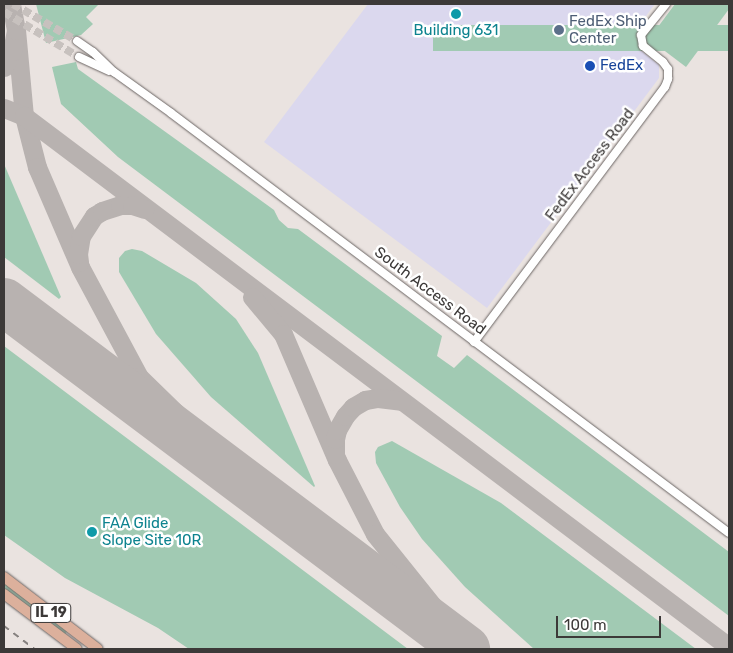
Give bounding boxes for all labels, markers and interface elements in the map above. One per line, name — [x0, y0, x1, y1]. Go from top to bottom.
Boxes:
marker: Building 631 — [450, 8, 462, 20]
place label: FedEx Ship Center — [569, 12, 647, 47]
place label: Building 631 — [414, 22, 498, 40]
marker: FedEx Ship Center — [553, 24, 565, 36]
place label: FedEx — [600, 57, 643, 75]
marker: FedEx — [584, 60, 596, 72]
street label: FedEx Access Road — [542, 105, 638, 225]
street label: South Access Road — [371, 243, 489, 339]
place label: FAA Glide Slope Site 10R — [102, 514, 201, 549]
marker: FAA Glide Slope Site 10R — [86, 526, 98, 538]
road number: IL 19 — [30, 602, 72, 624]
scale bar — [558, 606, 663, 638]
text: 100 m — [564, 616, 606, 634]

